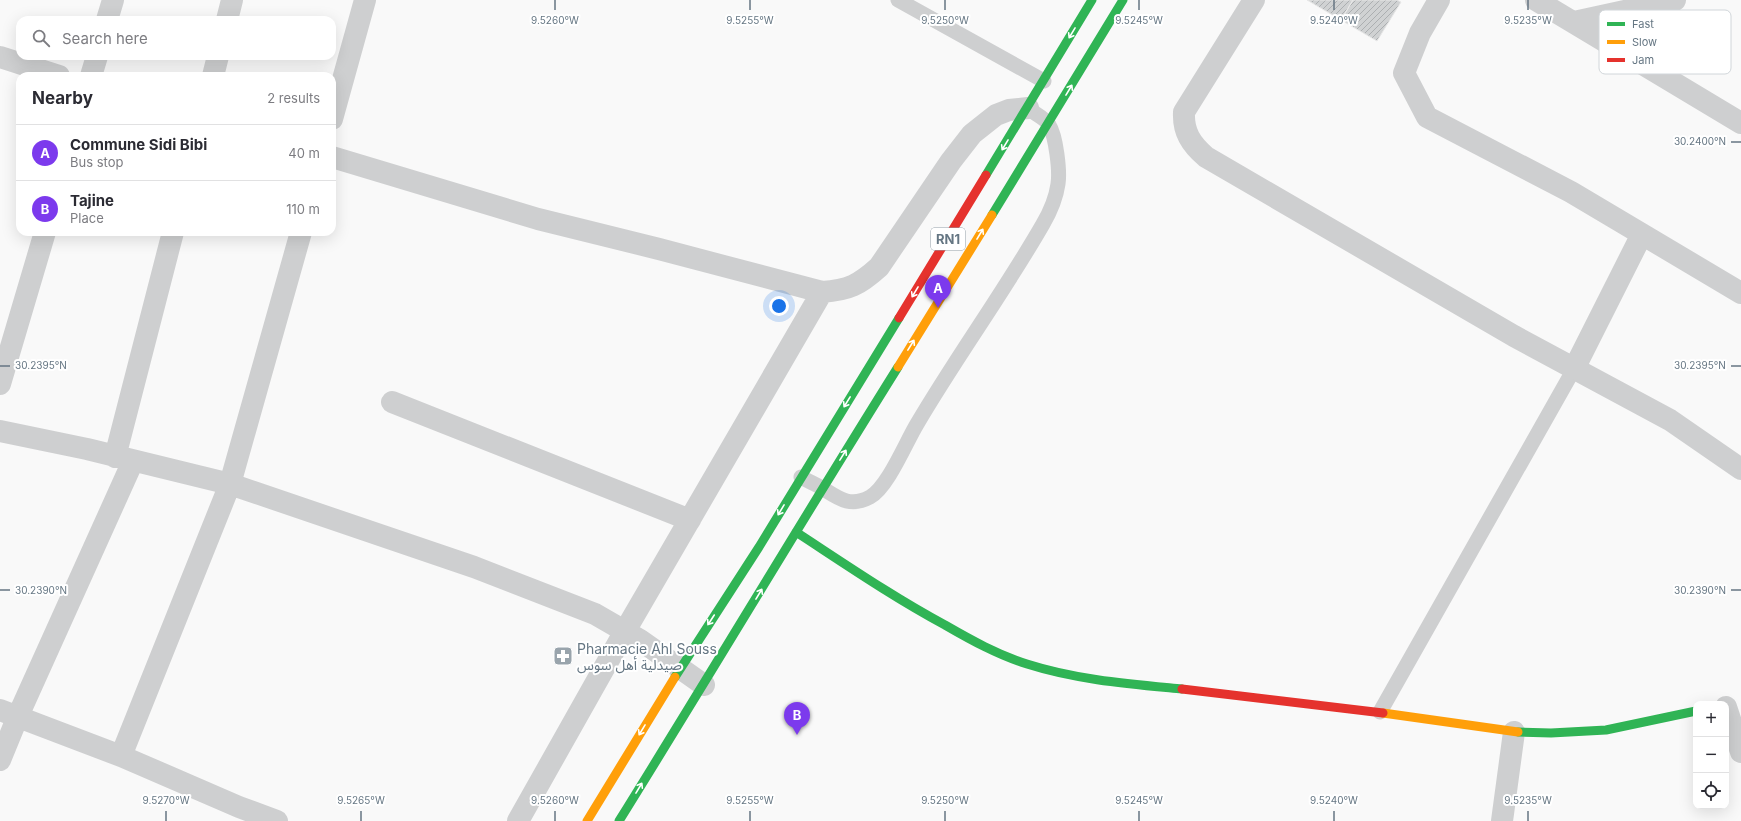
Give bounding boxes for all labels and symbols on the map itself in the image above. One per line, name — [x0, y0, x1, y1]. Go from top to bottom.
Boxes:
legend — [1599, 10, 1731, 74]
text: 9.5260°W — [531, 14, 579, 26]
text: 9.5255°W — [726, 14, 774, 26]
text: 9.5250°W — [921, 14, 969, 26]
text: 9.5245°W — [1115, 14, 1163, 26]
text: 9.5240°W — [1310, 14, 1358, 26]
text: 9.5235°W — [1504, 14, 1552, 26]
text: Fast — [1632, 17, 1654, 31]
one-way arrow — [1068, 27, 1076, 39]
text: Slow — [1632, 35, 1657, 49]
text: Jam — [1632, 53, 1654, 67]
one-way arrow — [1065, 84, 1073, 96]
text: 30.2400°N — [1674, 135, 1726, 147]
one-way arrow — [1001, 139, 1009, 151]
road number: RN1 — [931, 228, 965, 250]
one-way arrow — [977, 228, 985, 240]
pin: A — [925, 275, 951, 308]
one-way arrow — [911, 286, 920, 297]
your location — [769, 296, 789, 316]
one-way arrow — [908, 339, 916, 351]
text: 30.2395°N — [15, 359, 67, 371]
text: 30.2395°N — [1674, 359, 1726, 371]
one-way arrow — [843, 396, 851, 407]
one-way arrow — [839, 450, 847, 461]
one-way arrow — [776, 504, 784, 516]
text: 30.2390°N — [15, 584, 67, 596]
text: 30.2390°N — [1674, 584, 1726, 596]
one-way arrow — [755, 588, 763, 600]
one-way arrow — [707, 614, 715, 626]
place label: Pharmacie Ahl Souss صيدلية أهل سوس — [577, 640, 717, 674]
pharmacy icon: Pharmacie Ahl Souss صيدلية أهل سوس — [552, 645, 574, 667]
pin: B — [784, 702, 810, 735]
one-way arrow — [638, 724, 646, 736]
one-way arrow — [635, 783, 643, 794]
text: 9.5270°W — [142, 794, 190, 806]
text: 9.5265°W — [337, 794, 385, 806]
text: 9.5260°W — [531, 794, 579, 806]
text: 9.5255°W — [726, 794, 774, 806]
text: 9.5250°W — [921, 794, 969, 806]
text: 9.5245°W — [1115, 794, 1163, 806]
text: 9.5240°W — [1310, 794, 1358, 806]
text: 9.5235°W — [1504, 794, 1552, 806]

